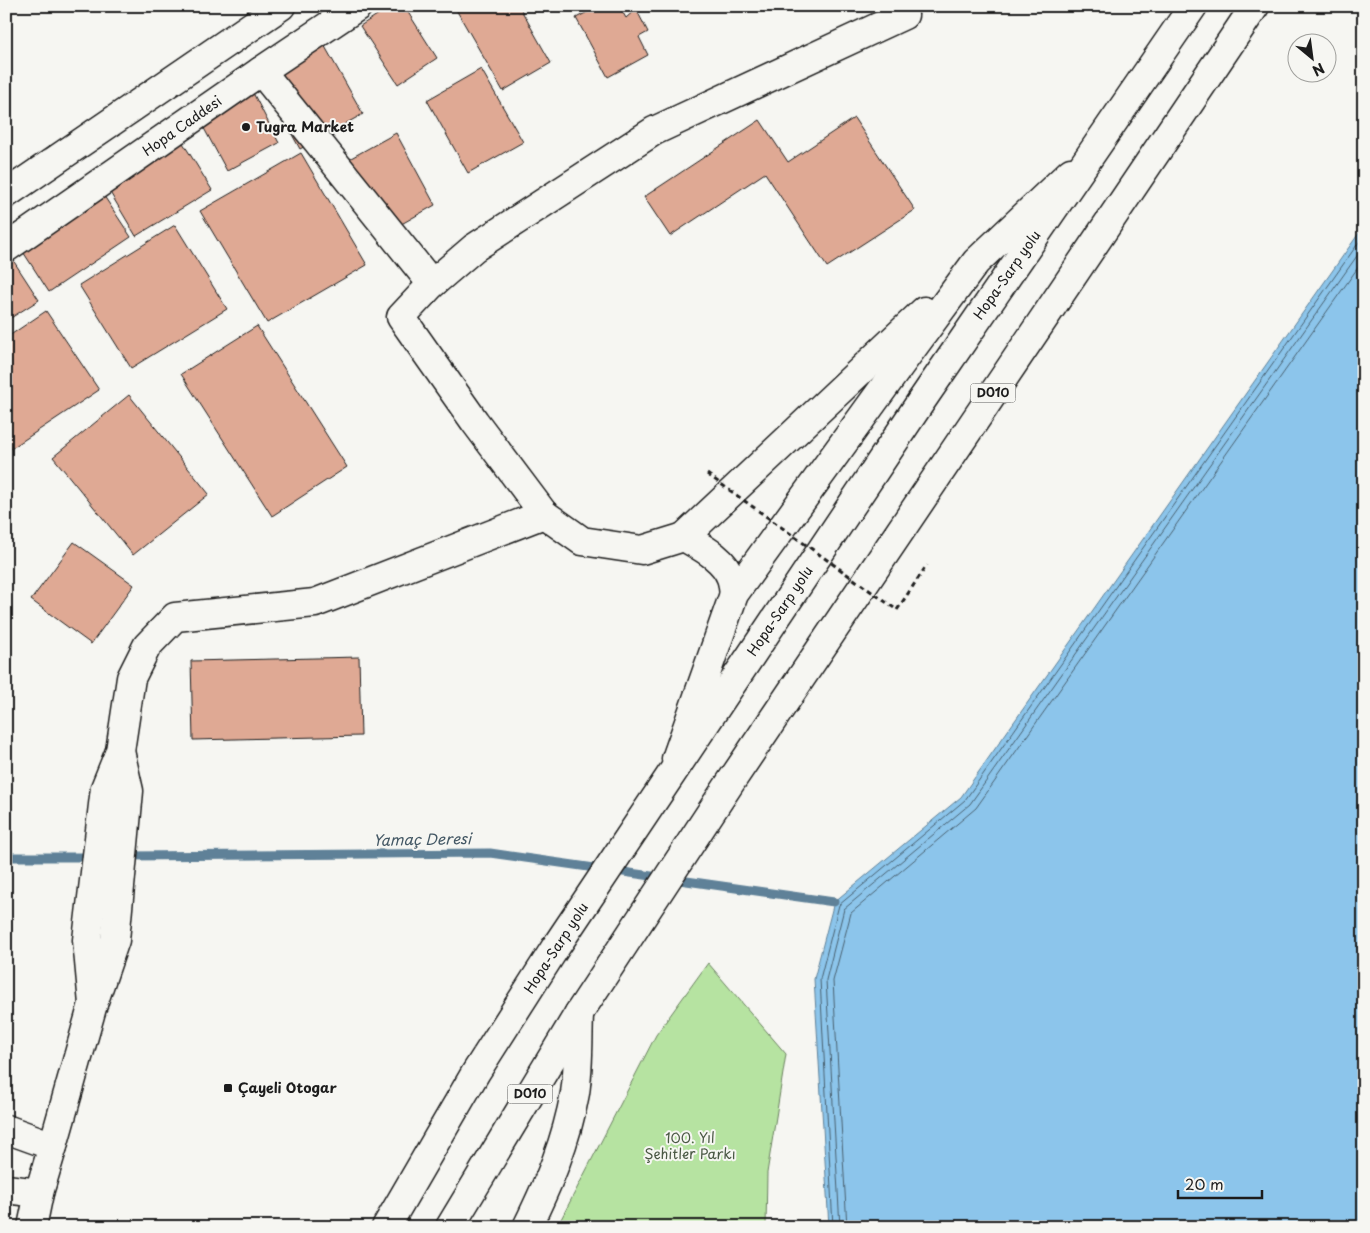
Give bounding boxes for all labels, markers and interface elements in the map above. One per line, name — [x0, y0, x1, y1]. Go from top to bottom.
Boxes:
north arrow — [1288, 32, 1338, 82]
text: N — [1309, 58, 1328, 82]
street label: Hopa Caddesi — [138, 90, 226, 161]
place label: Tugra Market — [256, 116, 354, 137]
marker: Tugra Market — [240, 121, 252, 133]
street label: Hopa-Sarp yolu — [968, 226, 1045, 324]
road number: D010 — [970, 383, 1016, 402]
street label: Hopa-Sarp yolu — [742, 561, 818, 660]
water label: Yamaç Deresi — [373, 826, 474, 851]
street label: Hopa-Sarp yolu — [518, 898, 593, 997]
place label: Çayeli Otogar — [238, 1077, 337, 1098]
marker: Çayeli Otogar — [222, 1082, 234, 1094]
road number: D010 — [508, 1084, 552, 1104]
park label: 100. Yıl Şehitler Parkı — [644, 1127, 736, 1164]
scale bar — [1178, 1168, 1261, 1200]
text: 20 m — [1185, 1172, 1224, 1195]

